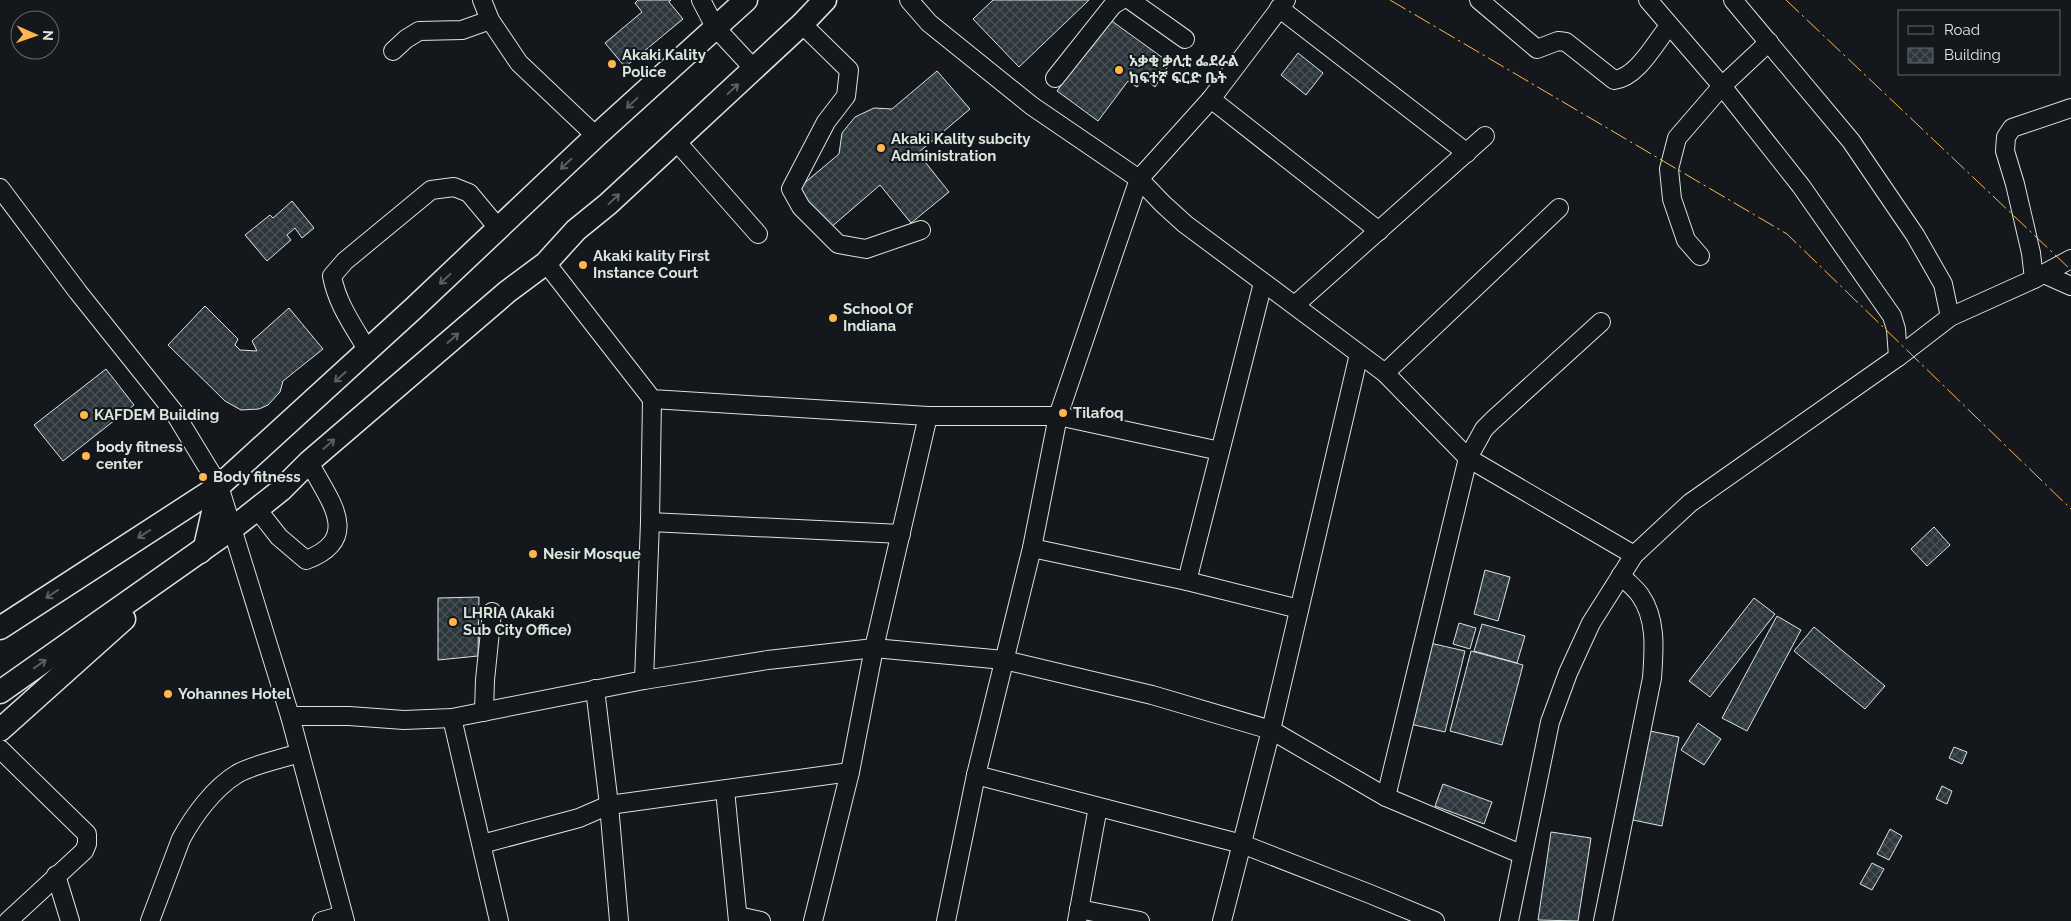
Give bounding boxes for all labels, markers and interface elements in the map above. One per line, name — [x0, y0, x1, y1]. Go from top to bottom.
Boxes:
north arrow — [10, 10, 60, 60]
legend — [1898, 10, 2061, 75]
text: Road — [1944, 21, 1980, 39]
text: N — [40, 30, 56, 41]
place label: Akaki Kality Police — [622, 46, 707, 81]
text: Building — [1944, 46, 2001, 64]
place label: አቃቂ ቃሊቲ ፌደራል ከፍተኛ ፍርድ ቤት — [1129, 52, 1239, 87]
marker: Akaki Kality Police — [606, 58, 618, 70]
marker: አቃቂ ቃሊቲ ፌደራል ከፍተኛ ፍርድ ቤት — [1113, 64, 1125, 76]
one-way arrow — [726, 83, 739, 95]
one-way arrow — [626, 97, 638, 109]
place label: Akaki Kality subcity Administration — [891, 130, 1031, 165]
marker: Akaki Kality subcity Administration — [875, 142, 887, 154]
one-way arrow — [560, 158, 573, 170]
one-way arrow — [607, 193, 620, 205]
place label: Akaki kality First Instance Court — [593, 247, 710, 282]
marker: Akaki kality First Instance Court — [577, 259, 589, 271]
one-way arrow — [439, 273, 451, 286]
place label: School Of Indiana — [843, 300, 913, 335]
marker: School Of Indiana — [827, 312, 839, 324]
one-way arrow — [446, 333, 459, 344]
one-way arrow — [333, 371, 346, 383]
place label: Tilafoq — [1073, 404, 1124, 422]
place label: KAFDEM Building — [94, 406, 219, 424]
marker: Tilafoq — [1057, 407, 1069, 419]
marker: KAFDEM Building — [78, 409, 90, 421]
place label: body fitness center — [96, 438, 183, 473]
one-way arrow — [323, 439, 336, 450]
marker: body fitness center — [80, 450, 92, 462]
place label: Body fitness — [213, 468, 301, 486]
marker: Body fitness — [197, 471, 209, 483]
one-way arrow — [138, 530, 152, 540]
place label: Nesir Mosque — [543, 545, 641, 563]
marker: Nesir Mosque — [527, 548, 539, 560]
one-way arrow — [46, 589, 60, 599]
place label: LHRIA (Akaki Sub City Office) — [463, 604, 572, 639]
marker: LHRIA (Akaki Sub City Office) — [447, 616, 459, 628]
one-way arrow — [33, 659, 47, 669]
place label: Yohannes Hotel — [178, 685, 291, 703]
marker: Yohannes Hotel — [162, 688, 174, 700]

